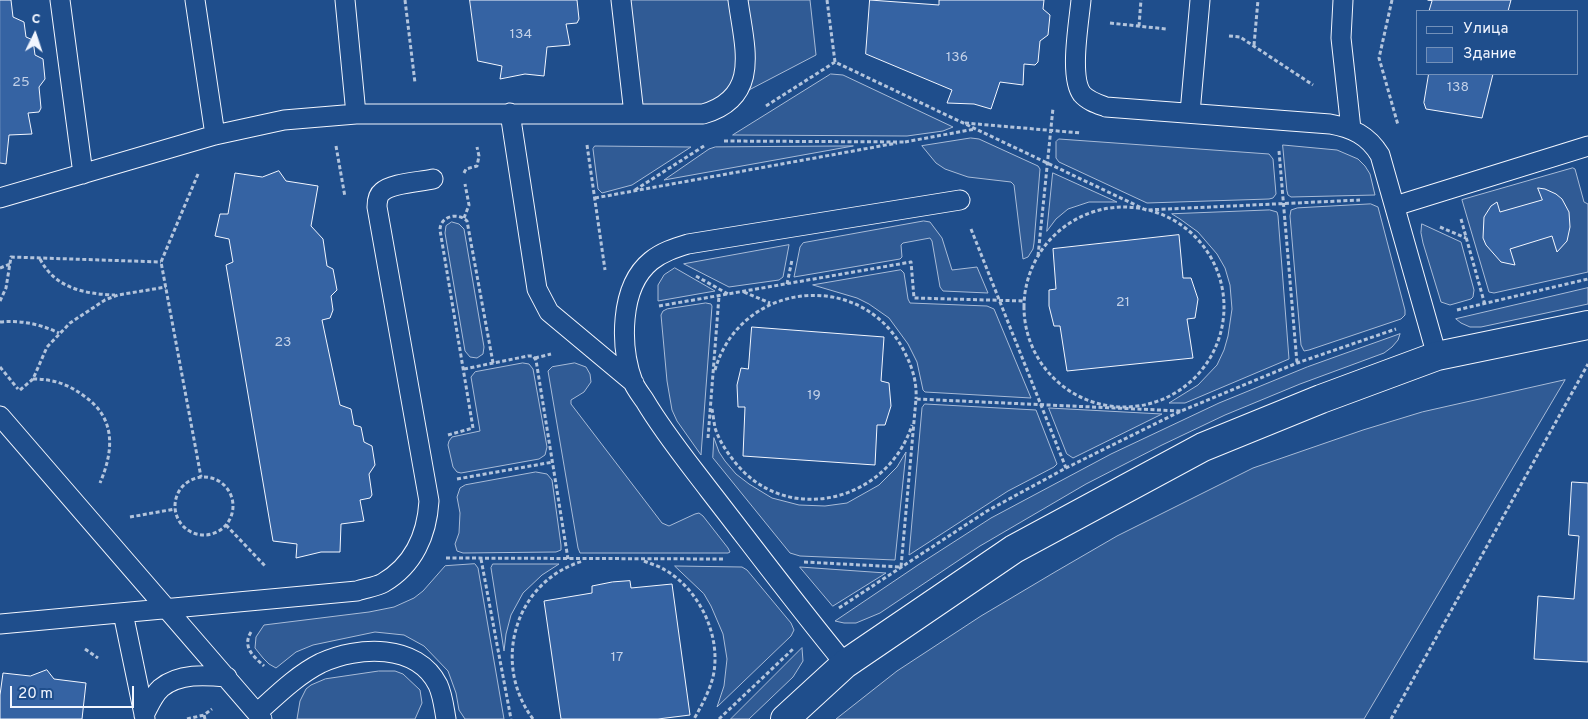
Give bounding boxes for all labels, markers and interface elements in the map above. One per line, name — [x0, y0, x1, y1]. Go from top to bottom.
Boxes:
north arrow — [10, 10, 60, 60]
legend — [1416, 10, 1578, 75]
text: С — [31, 11, 41, 28]
text: Улица — [1463, 20, 1508, 39]
house number: 134 — [510, 27, 532, 43]
text: Здание — [1463, 45, 1516, 64]
house number: 136 — [946, 50, 968, 66]
house number: 25 — [12, 75, 30, 91]
house number: 138 — [1447, 80, 1469, 96]
house number: 21 — [1116, 295, 1130, 311]
house number: 23 — [275, 335, 291, 351]
house number: 19 — [807, 388, 821, 404]
house number: 17 — [611, 650, 623, 666]
scale bar — [12, 676, 136, 708]
text: 20 m — [18, 685, 53, 704]

